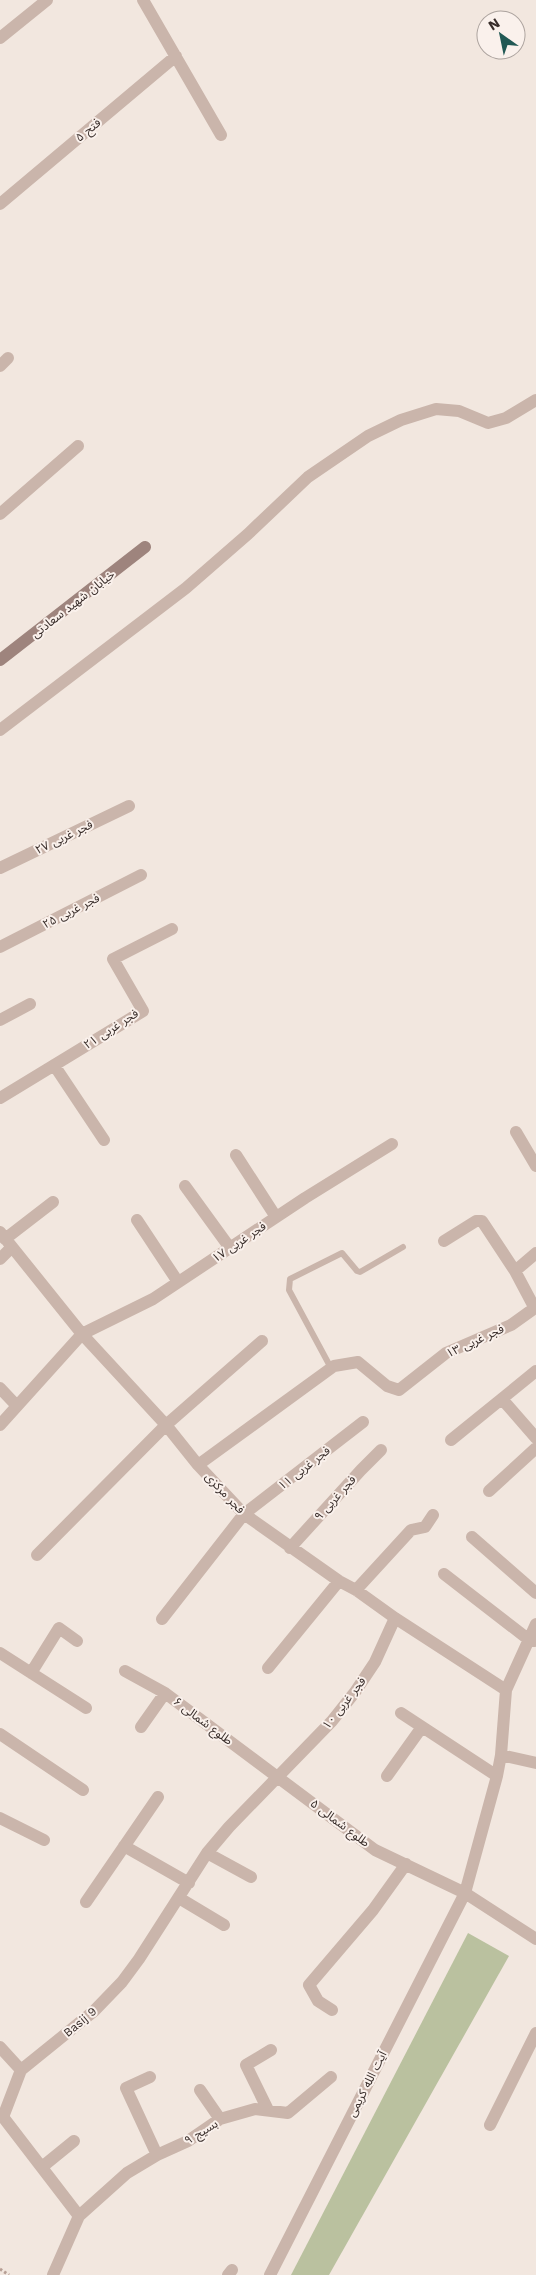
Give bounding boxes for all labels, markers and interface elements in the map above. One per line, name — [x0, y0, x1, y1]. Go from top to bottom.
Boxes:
north arrow — [476, 10, 526, 60]
text: N — [485, 15, 503, 34]
street label: فتح ۵ — [73, 115, 105, 146]
street label: خیابان شهید سعادتی — [29, 567, 117, 641]
street label: فجر غربی ۲۷ — [33, 817, 95, 857]
street label: فجر غربی ۲۵ — [40, 891, 102, 931]
street label: فجر غربی ۲۱ — [81, 1006, 141, 1052]
street label: فجر غربی ۱۷ — [209, 1219, 269, 1265]
street label: فجر غربی ۱۳ — [444, 1322, 506, 1361]
street label: فجر غربی ۱۱ — [275, 1443, 333, 1493]
street label: فجر مرکزی — [202, 1469, 248, 1517]
street label: فجر غربی ۹ — [311, 1473, 359, 1523]
street label: فجر غربی ۱۰ — [319, 1674, 369, 1732]
street label: طلوع شمالی ۶ — [170, 1694, 235, 1749]
street label: طلوع شمالی ۵ — [307, 1796, 372, 1851]
street label: Basij 9 — [61, 2004, 99, 2040]
street label: آیت الله کریمی — [344, 2048, 390, 2119]
street label: بسیج ۹ — [182, 2116, 221, 2149]

